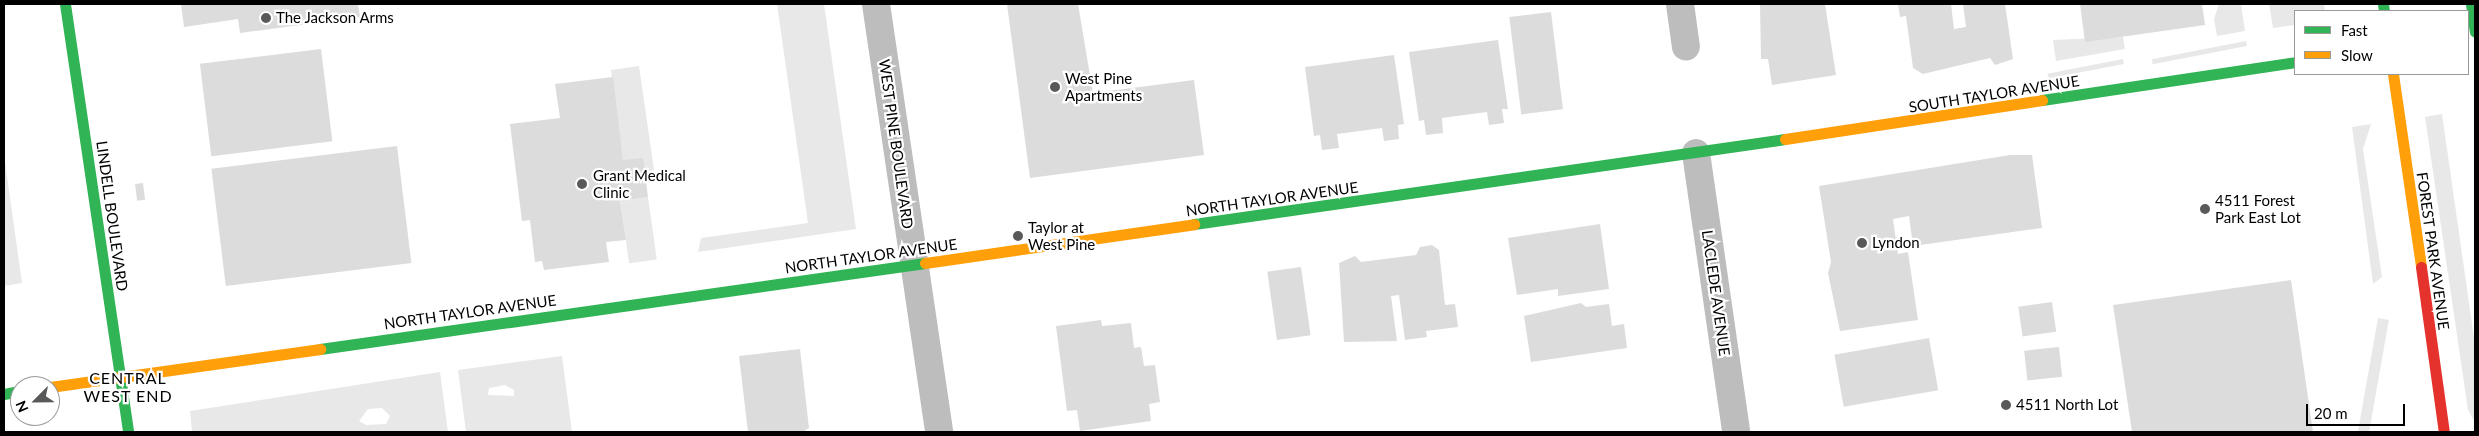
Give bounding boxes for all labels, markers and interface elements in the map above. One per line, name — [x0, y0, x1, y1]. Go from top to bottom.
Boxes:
place label: The Jackson Arms — [276, 9, 395, 27]
legend — [2294, 10, 2469, 75]
marker: The Jackson Arms — [260, 12, 272, 24]
text: Fast — [2341, 21, 2368, 39]
text: Slow — [2341, 46, 2373, 64]
street label: WEST PINE BOULEVARD — [875, 58, 917, 230]
place label: West Pine Apartments — [1065, 69, 1142, 104]
street label: SOUTH TAYLOR AVENUE — [1907, 72, 2081, 116]
marker: West Pine Apartments — [1049, 81, 1061, 93]
street label: LINDELL BOULEVARD — [93, 139, 131, 293]
place label: Grant Medical Clinic — [593, 166, 686, 201]
street label: FOREST PARK AVENUE — [2413, 170, 2453, 332]
marker: Grant Medical Clinic — [575, 177, 589, 191]
street label: NORTH TAYLOR AVENUE — [1184, 178, 1360, 220]
place label: 4511 Forest Park East Lot — [2215, 191, 2301, 226]
marker: 4511 Forest Park East Lot — [2199, 203, 2211, 215]
place label: Taylor at West Pine — [1028, 218, 1095, 253]
street label: LACLEDE AVENUE — [1698, 229, 1734, 357]
marker: Taylor at West Pine — [1012, 230, 1024, 242]
place label: Lyndon — [1872, 234, 1920, 252]
street label: NORTH TAYLOR AVENUE — [783, 235, 959, 277]
marker: Lyndon — [1856, 237, 1868, 249]
street label: NORTH TAYLOR AVENUE — [382, 291, 558, 333]
district label: CENTRAL WEST END — [82, 368, 174, 406]
north arrow — [10, 376, 60, 426]
scale bar — [2309, 394, 2408, 426]
place label: 4511 North Lot — [2016, 396, 2118, 414]
text: N — [12, 398, 32, 415]
marker: 4511 North Lot — [2000, 399, 2012, 411]
text: 20 m — [2314, 404, 2348, 422]

